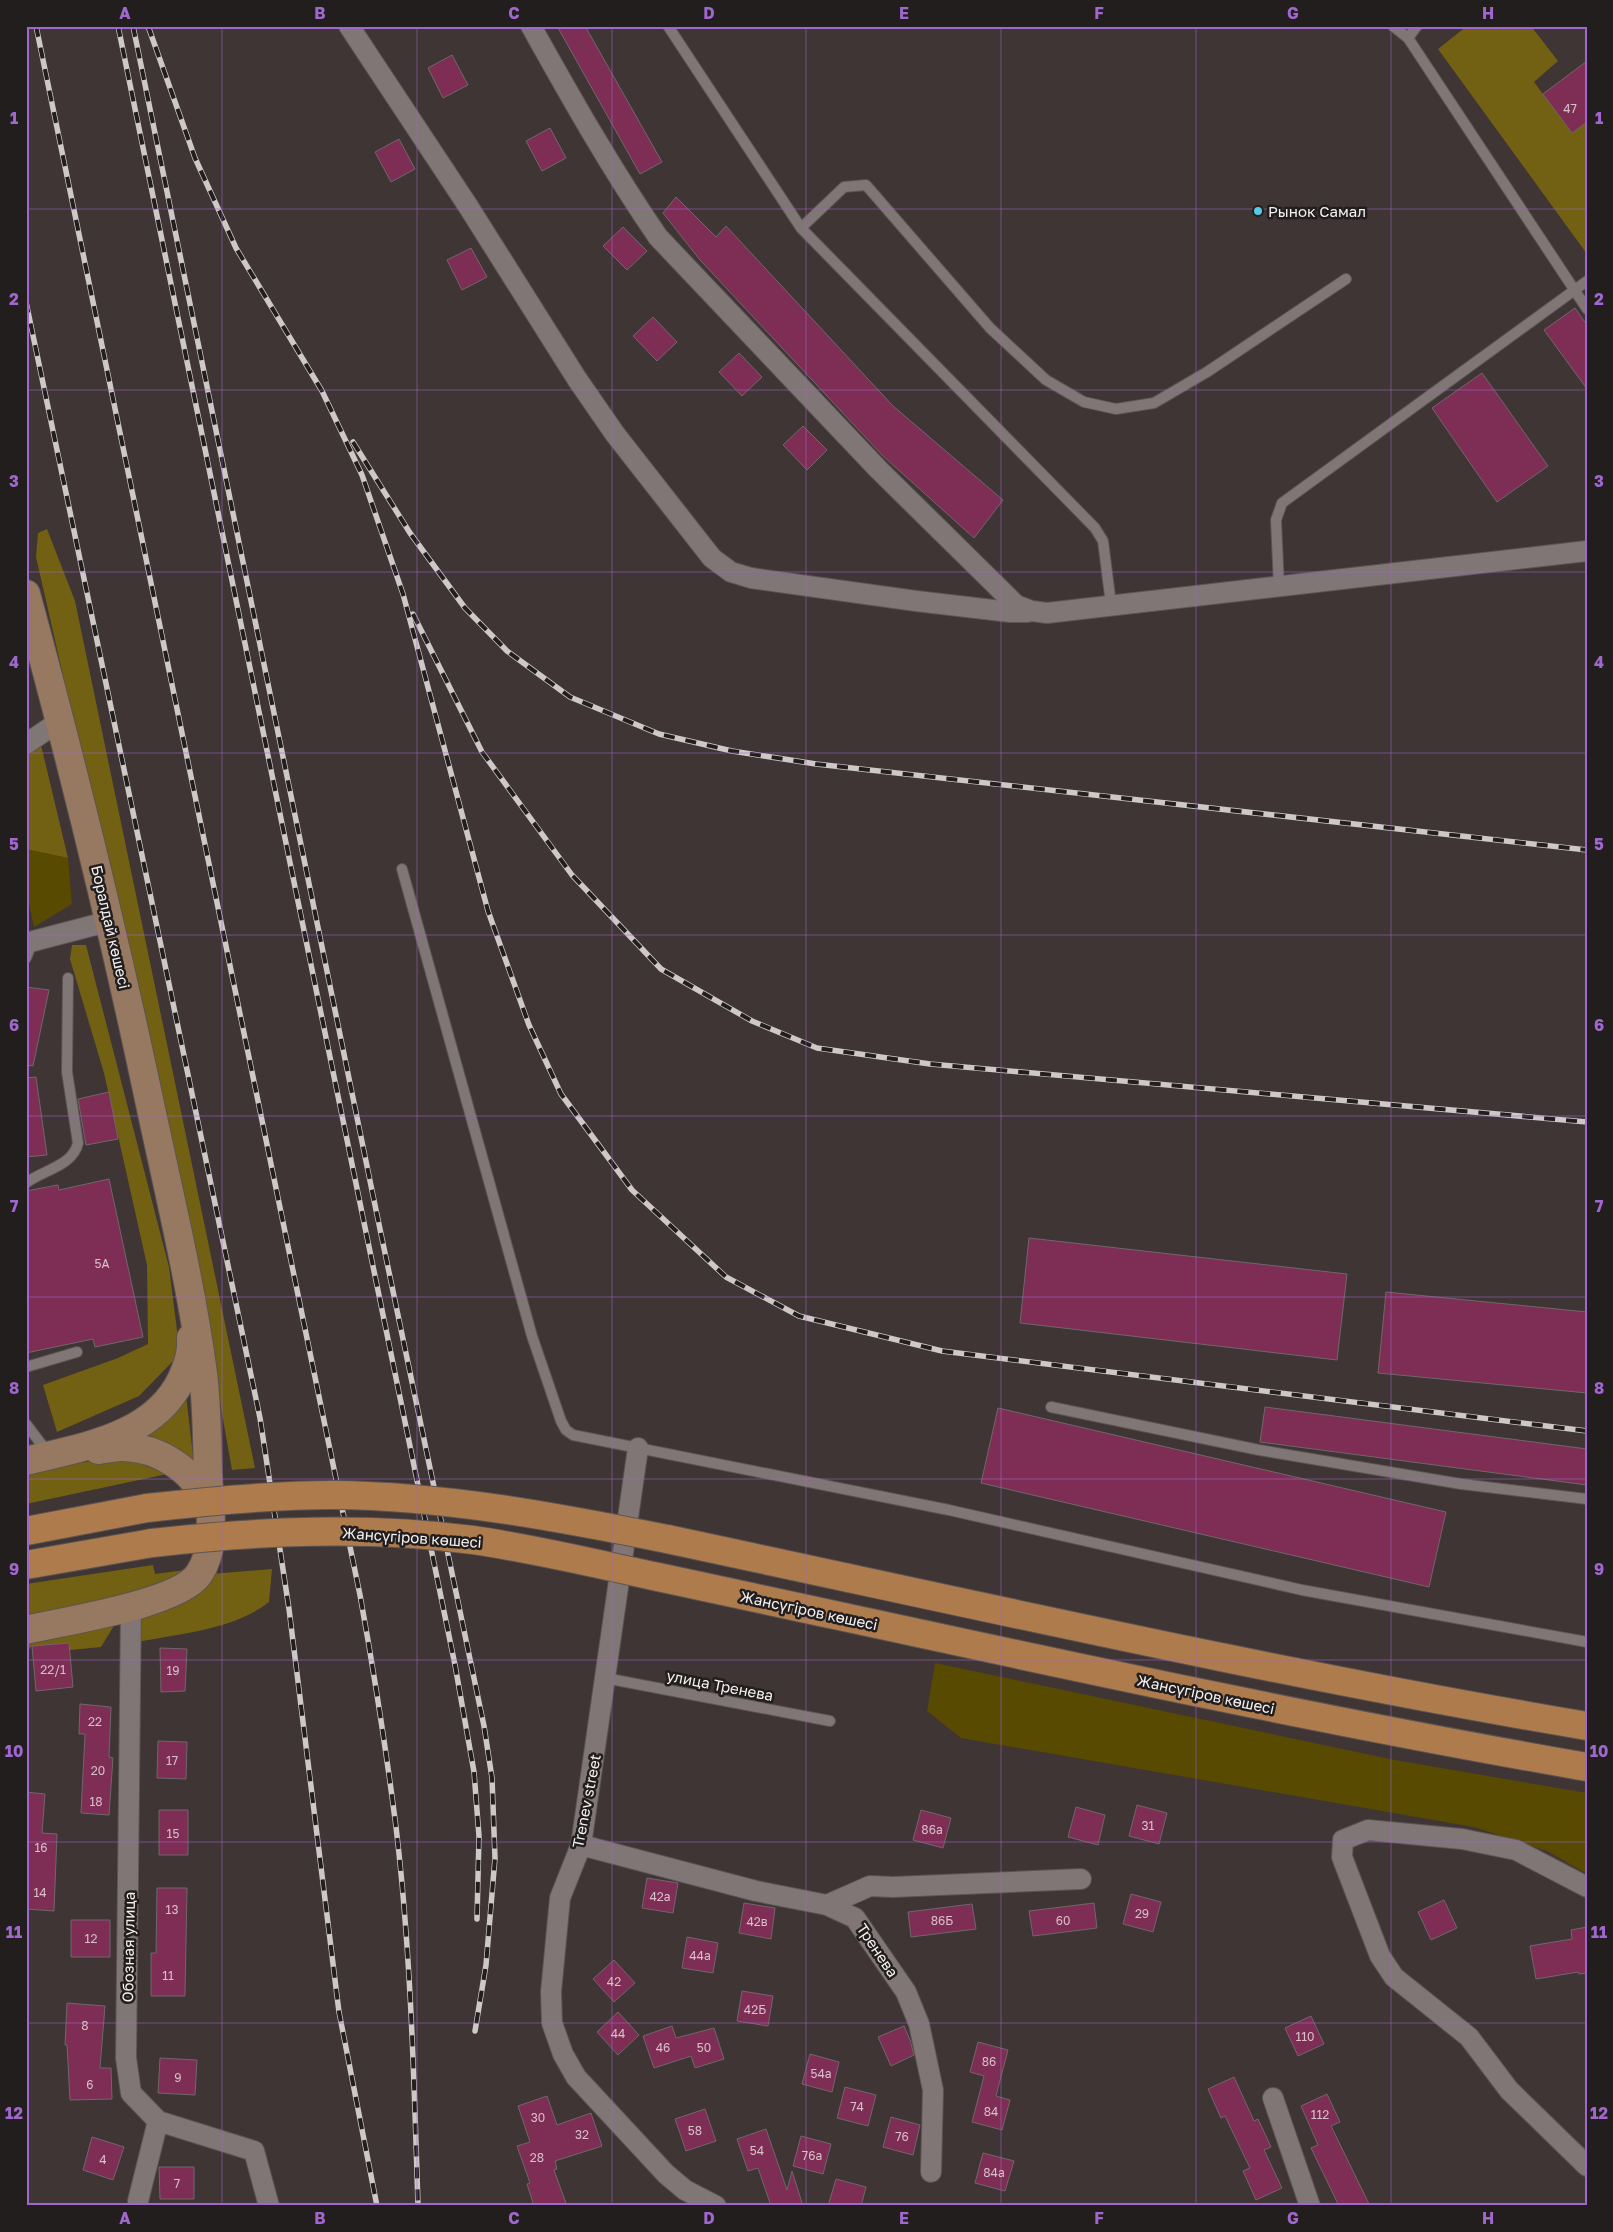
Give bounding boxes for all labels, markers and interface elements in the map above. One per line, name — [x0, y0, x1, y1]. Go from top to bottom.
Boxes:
text: A — [119, 3, 131, 23]
text: B — [314, 3, 326, 23]
text: C — [508, 3, 520, 23]
text: D — [703, 3, 715, 23]
text: E — [899, 3, 909, 23]
text: F — [1094, 3, 1104, 23]
text: G — [1287, 3, 1299, 23]
text: H — [1482, 3, 1494, 23]
house number: 47 — [1563, 101, 1577, 116]
text: 1 — [10, 108, 18, 128]
text: 1 — [1595, 108, 1603, 128]
place label: Рынок Самал — [1268, 202, 1366, 220]
marker: Рынок Самал — [1252, 205, 1264, 217]
text: 2 — [9, 289, 19, 309]
text: 2 — [1594, 289, 1604, 309]
text: 3 — [9, 471, 19, 491]
text: 3 — [1594, 471, 1604, 491]
text: 4 — [9, 652, 19, 672]
text: 4 — [1594, 652, 1604, 672]
text: 5 — [9, 834, 19, 854]
text: 5 — [1594, 834, 1604, 854]
street label: Боралдай көшесі — [88, 863, 134, 991]
text: 6 — [9, 1015, 19, 1035]
text: 6 — [1594, 1015, 1604, 1035]
text: 7 — [10, 1196, 19, 1216]
text: 7 — [1595, 1196, 1604, 1216]
house number: 5А — [94, 1256, 110, 1271]
text: 8 — [9, 1378, 19, 1398]
text: 8 — [1594, 1378, 1604, 1398]
street label: Жансүгіров көшесі — [342, 1523, 482, 1552]
text: 9 — [9, 1559, 19, 1579]
text: 9 — [1594, 1559, 1604, 1579]
street label: Жансүгіров көшесі — [738, 1587, 879, 1634]
house number: 22/1 — [40, 1662, 66, 1677]
house number: 19 — [166, 1663, 180, 1678]
street label: улица Тренева — [665, 1666, 775, 1704]
street label: Жансүгіров көшесі — [1135, 1671, 1276, 1718]
house number: 22 — [88, 1714, 102, 1729]
text: 10 — [5, 1741, 23, 1761]
text: 10 — [1590, 1741, 1608, 1761]
house number: 17 — [166, 1753, 178, 1768]
street label: Trenev street — [568, 1753, 604, 1849]
house number: 20 — [91, 1763, 105, 1778]
house number: 18 — [89, 1794, 103, 1809]
house number: 31 — [1142, 1818, 1155, 1833]
house number: 86а — [921, 1822, 943, 1837]
house number: 15 — [167, 1826, 179, 1841]
house number: 16 — [34, 1840, 48, 1855]
house number: 14 — [33, 1885, 47, 1900]
house number: 42а — [649, 1889, 671, 1904]
street label: Обозная улица — [118, 1891, 138, 2003]
house number: 13 — [166, 1902, 178, 1917]
house number: 29 — [1135, 1906, 1149, 1921]
house number: 86Б — [931, 1913, 953, 1928]
house number: 60 — [1056, 1913, 1070, 1928]
house number: 42в — [746, 1914, 768, 1929]
street label: Тренева — [854, 1920, 902, 1980]
text: 11 — [6, 1922, 22, 1942]
text: 11 — [1591, 1922, 1607, 1942]
house number: 12 — [85, 1931, 97, 1946]
house number: 44а — [689, 1948, 711, 1963]
house number: 11 — [162, 1968, 174, 1983]
house number: 42 — [607, 1974, 621, 1989]
house number: 42Б — [744, 2002, 766, 2017]
house number: 8 — [81, 2018, 89, 2033]
house number: 44 — [611, 2026, 625, 2041]
house number: 110 — [1295, 2029, 1315, 2044]
house number: 46 — [656, 2040, 670, 2055]
house number: 50 — [697, 2040, 711, 2055]
house number: 86 — [982, 2054, 996, 2069]
house number: 54а — [810, 2066, 832, 2081]
house number: 9 — [174, 2070, 182, 2085]
house number: 6 — [86, 2077, 94, 2092]
house number: 74 — [850, 2099, 864, 2114]
text: 12 — [5, 2103, 23, 2123]
text: 12 — [1590, 2103, 1608, 2123]
house number: 84 — [984, 2104, 998, 2119]
house number: 112 — [1311, 2107, 1329, 2122]
house number: 30 — [531, 2110, 545, 2125]
house number: 58 — [688, 2123, 702, 2138]
house number: 32 — [575, 2127, 589, 2142]
house number: 76 — [895, 2129, 909, 2144]
house number: 54 — [750, 2143, 764, 2158]
house number: 76а — [802, 2148, 822, 2163]
house number: 28 — [530, 2150, 544, 2165]
house number: 4 — [99, 2152, 107, 2167]
house number: 84а — [983, 2165, 1005, 2180]
house number: 7 — [174, 2176, 180, 2191]
text: A — [119, 2208, 131, 2228]
text: B — [314, 2208, 326, 2228]
text: C — [508, 2208, 520, 2228]
text: D — [703, 2208, 715, 2228]
text: E — [899, 2208, 909, 2228]
text: F — [1094, 2208, 1104, 2228]
text: G — [1287, 2208, 1299, 2228]
text: H — [1482, 2208, 1494, 2228]

